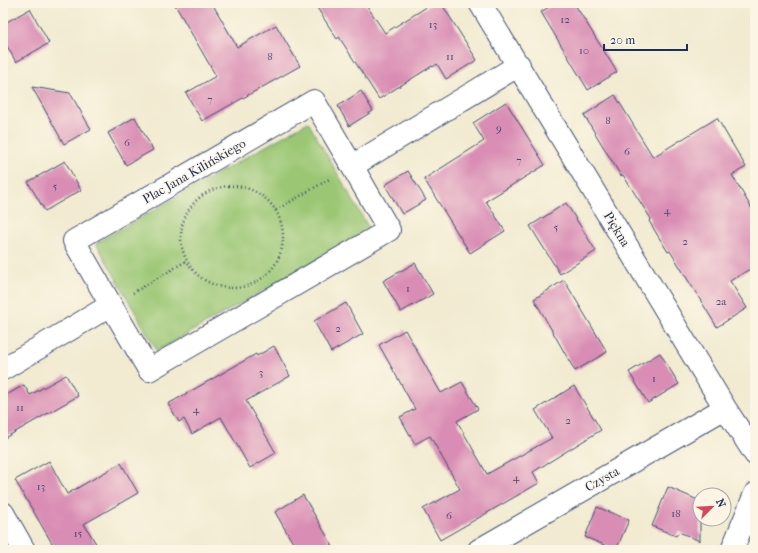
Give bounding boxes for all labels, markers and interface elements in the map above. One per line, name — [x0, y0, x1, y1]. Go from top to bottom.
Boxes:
house number: 12 — [560, 13, 570, 26]
house number: 13 — [429, 18, 437, 31]
scale bar — [604, 26, 687, 52]
text: 20 m — [610, 33, 635, 47]
house number: 10 — [579, 44, 589, 57]
house number: 8 — [267, 50, 273, 63]
house number: 11 — [446, 50, 454, 63]
house number: 7 — [207, 93, 213, 106]
house number: 8 — [605, 114, 611, 127]
house number: 9 — [496, 122, 502, 135]
street label: Plac Jana Kilińskiego — [140, 135, 248, 207]
house number: 6 — [124, 136, 130, 149]
house number: 6 — [624, 145, 630, 158]
house number: 7 — [516, 154, 522, 167]
house number: 5 — [53, 180, 58, 193]
house number: 4 — [664, 204, 671, 217]
street label: Piękna — [601, 209, 634, 250]
house number: 5 — [554, 221, 559, 234]
house number: 2 — [682, 235, 688, 248]
house number: 1 — [406, 282, 410, 295]
house number: 2a — [716, 295, 727, 308]
house number: 2 — [335, 322, 341, 335]
house number: 3 — [259, 366, 263, 379]
house number: 1 — [652, 372, 656, 385]
house number: 11 — [16, 401, 24, 414]
house number: 4 — [193, 403, 200, 416]
house number: 2 — [565, 414, 571, 427]
street label: Czysta — [582, 463, 623, 495]
house number: 4 — [513, 471, 520, 484]
house number: 13 — [37, 480, 45, 493]
north arrow — [692, 487, 732, 527]
text: N — [713, 497, 729, 510]
house number: 18 — [671, 507, 681, 520]
house number: 6 — [446, 509, 452, 522]
house number: 15 — [74, 527, 83, 540]

